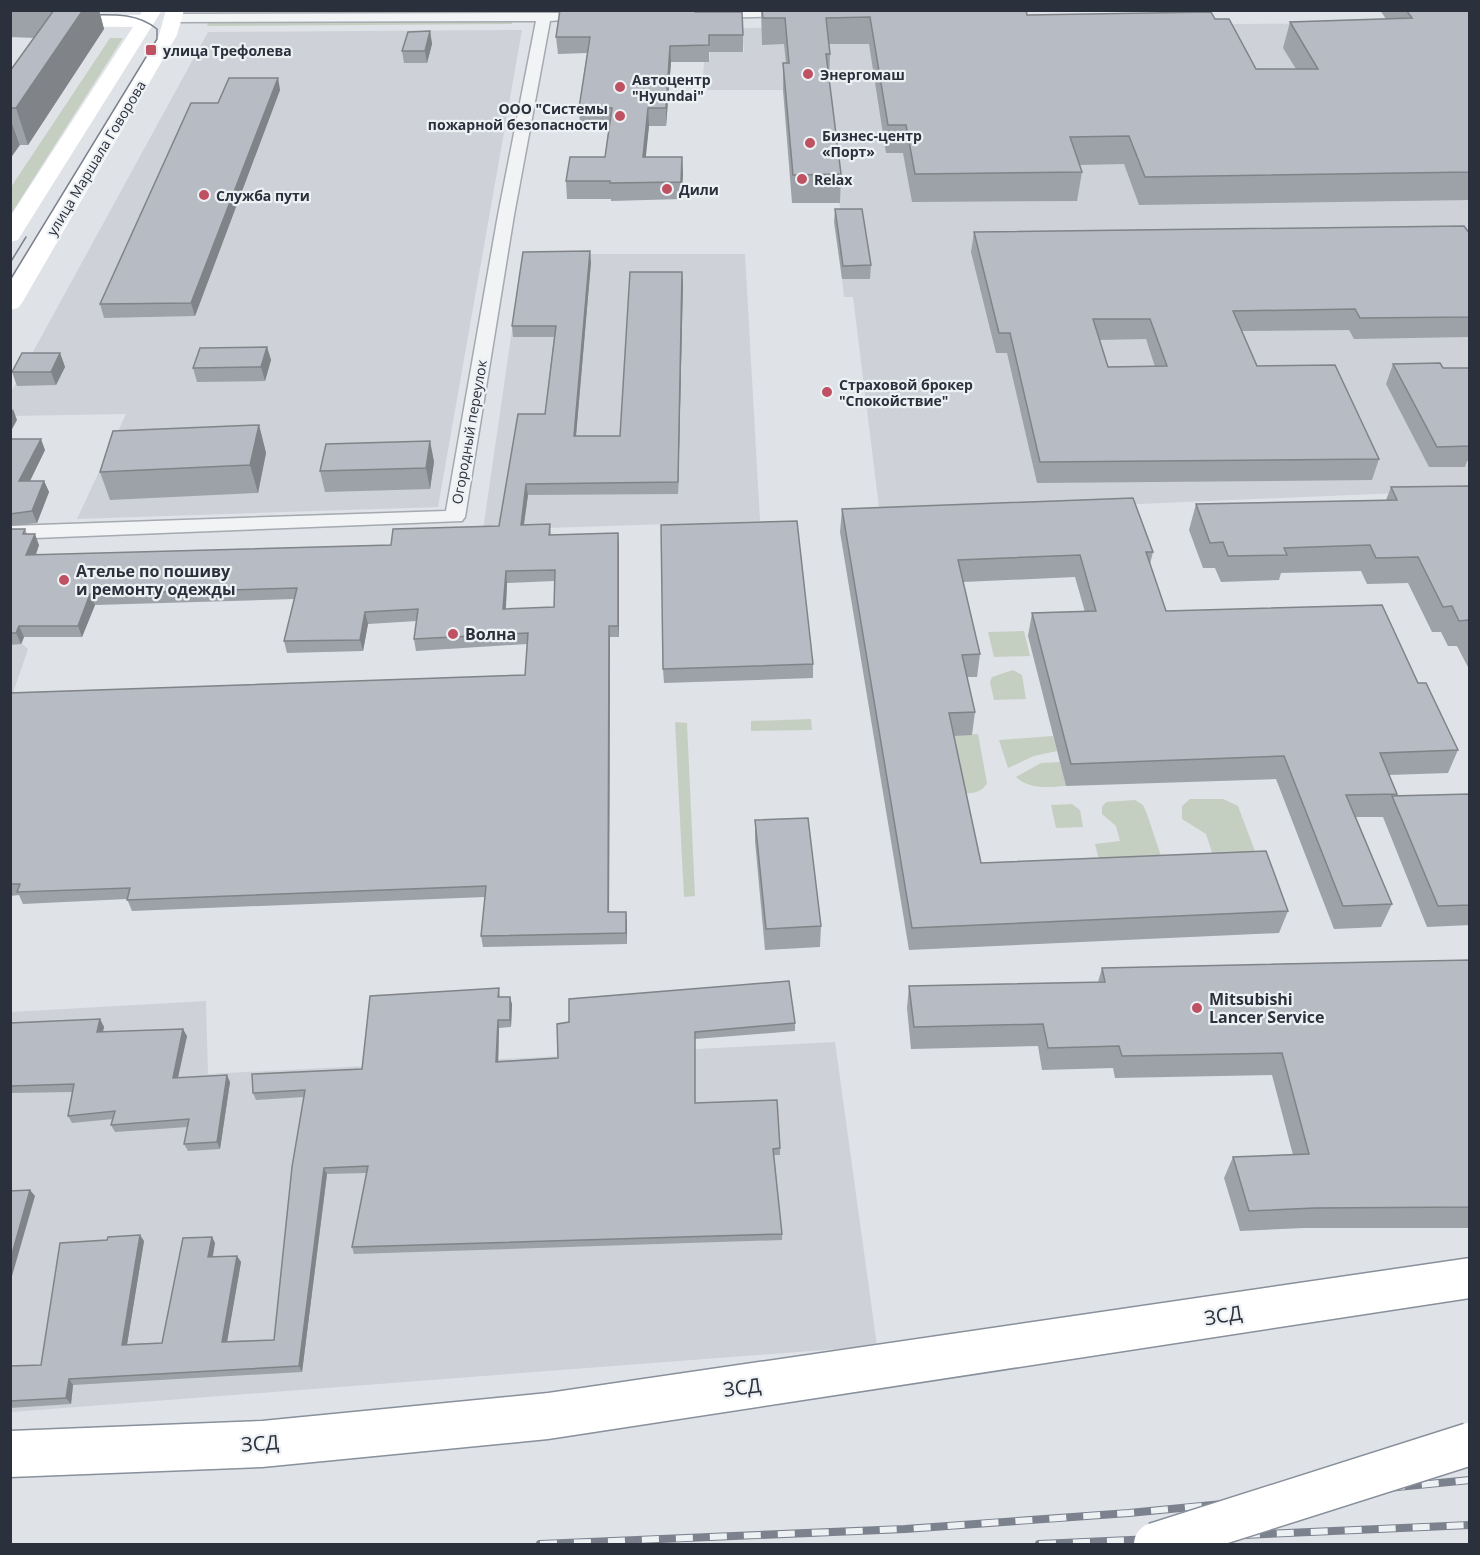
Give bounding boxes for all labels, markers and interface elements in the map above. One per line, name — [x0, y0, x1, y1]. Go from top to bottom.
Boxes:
place label: улица Трефолева — [163, 41, 292, 60]
marker: улица Трефолева — [144, 43, 158, 57]
place label: Энергомаш — [820, 65, 905, 84]
marker: Энергомаш — [801, 67, 815, 81]
place label: Автоцентр "Hyundai" — [632, 70, 711, 105]
street label: улица Маршала Говорова — [42, 77, 150, 239]
marker: Автоцентр "Hyundai" — [613, 80, 627, 94]
place label: ООО "Системы пожарной безопасности — [428, 99, 608, 134]
marker: ООО "Системы пожарной безопасности — [613, 109, 627, 123]
place label: Бизнес-центр «Порт» — [822, 126, 922, 161]
marker: Бизнес-центр «Порт» — [803, 136, 817, 150]
place label: Relax — [814, 170, 853, 189]
marker: Relax — [795, 172, 809, 186]
place label: Дили — [679, 180, 719, 199]
marker: Дили — [660, 182, 674, 196]
place label: Служба пути — [216, 186, 310, 205]
marker: Служба пути — [197, 188, 211, 202]
street label: Огородный переулок — [447, 358, 491, 506]
place label: Страховой брокер "Спокойствие" — [839, 375, 973, 410]
marker: Страховой брокер "Спокойствие" — [820, 385, 834, 399]
place label: Ателье по пошиву и ремонту одежды — [76, 560, 236, 600]
marker: Ателье по пошиву и ремонту одежды — [57, 573, 71, 587]
place label: Волна — [465, 623, 516, 645]
marker: Волна — [446, 627, 460, 641]
place label: Mitsubishi Lancer Service — [1209, 988, 1325, 1028]
marker: Mitsubishi Lancer Service — [1190, 1001, 1204, 1015]
street label: ЗСД — [1202, 1299, 1244, 1331]
street label: ЗСД — [721, 1371, 763, 1403]
street label: ЗСД — [240, 1428, 280, 1458]

